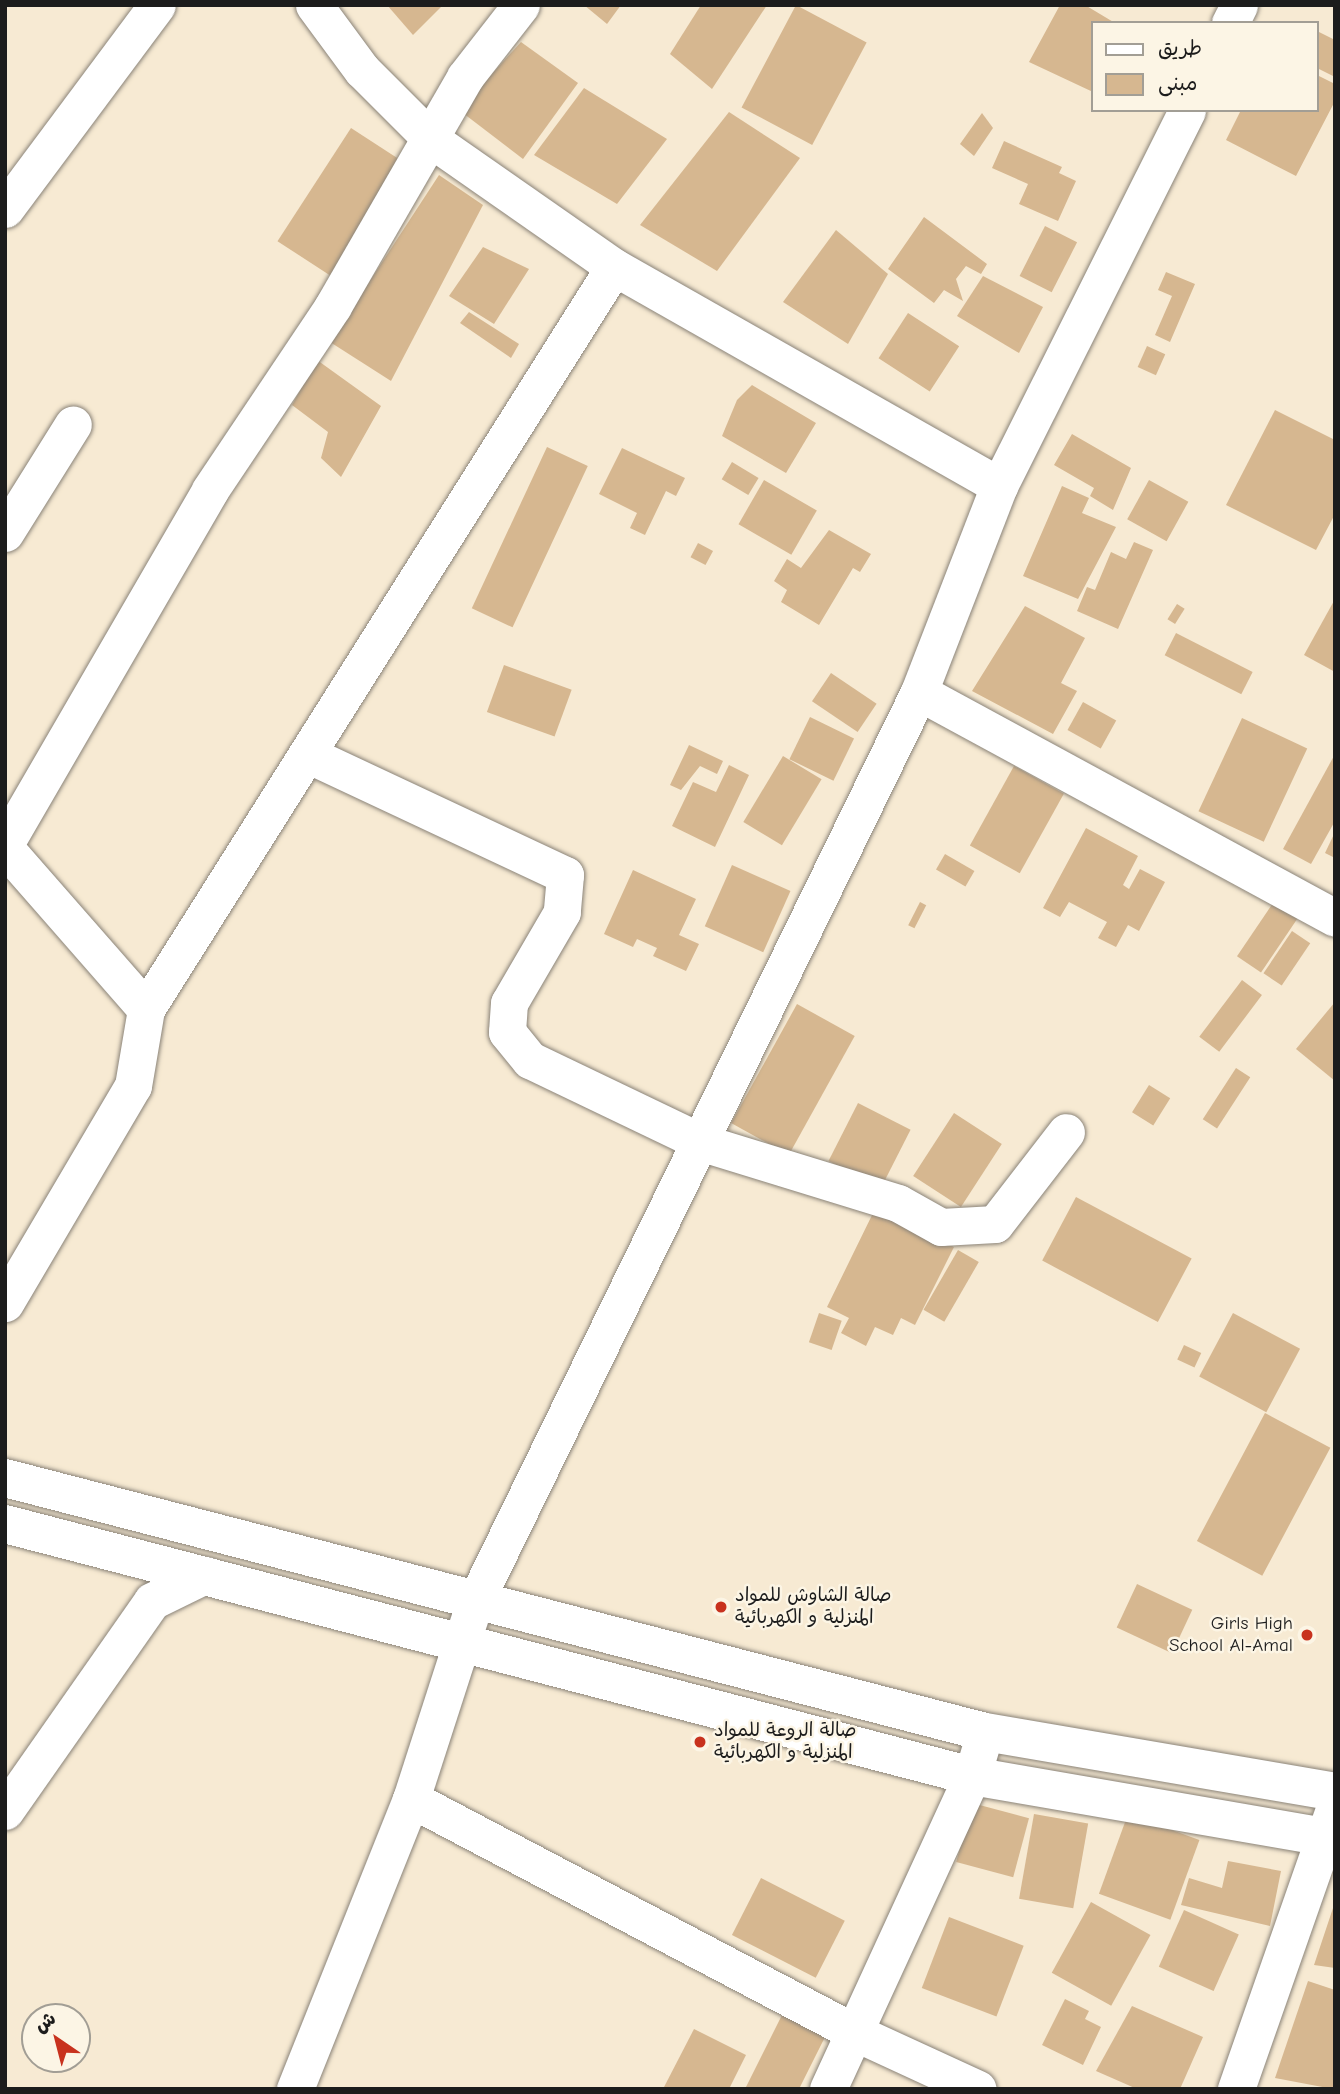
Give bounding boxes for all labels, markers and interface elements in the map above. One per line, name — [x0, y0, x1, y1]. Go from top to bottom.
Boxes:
legend — [1092, 21, 1319, 112]
text: طريق — [1158, 36, 1202, 60]
text: مبنى — [1158, 71, 1197, 95]
place label: صالة الشاوش للمواد المنزلية و الكهربائية — [735, 1585, 891, 1629]
marker: صالة الشاوش للمواد المنزلية و الكهربائية — [713, 1599, 729, 1615]
place label: Girls High School Al-Amal — [1169, 1613, 1293, 1657]
marker: Girls High School Al-Amal — [1299, 1627, 1315, 1643]
place label: صالة الروعة للمواد المنزلية و الكهربائية — [714, 1720, 856, 1764]
marker: صالة الروعة للمواد المنزلية و الكهربائية — [692, 1734, 708, 1750]
north arrow — [21, 2003, 91, 2073]
text: ش — [30, 2007, 60, 2037]

